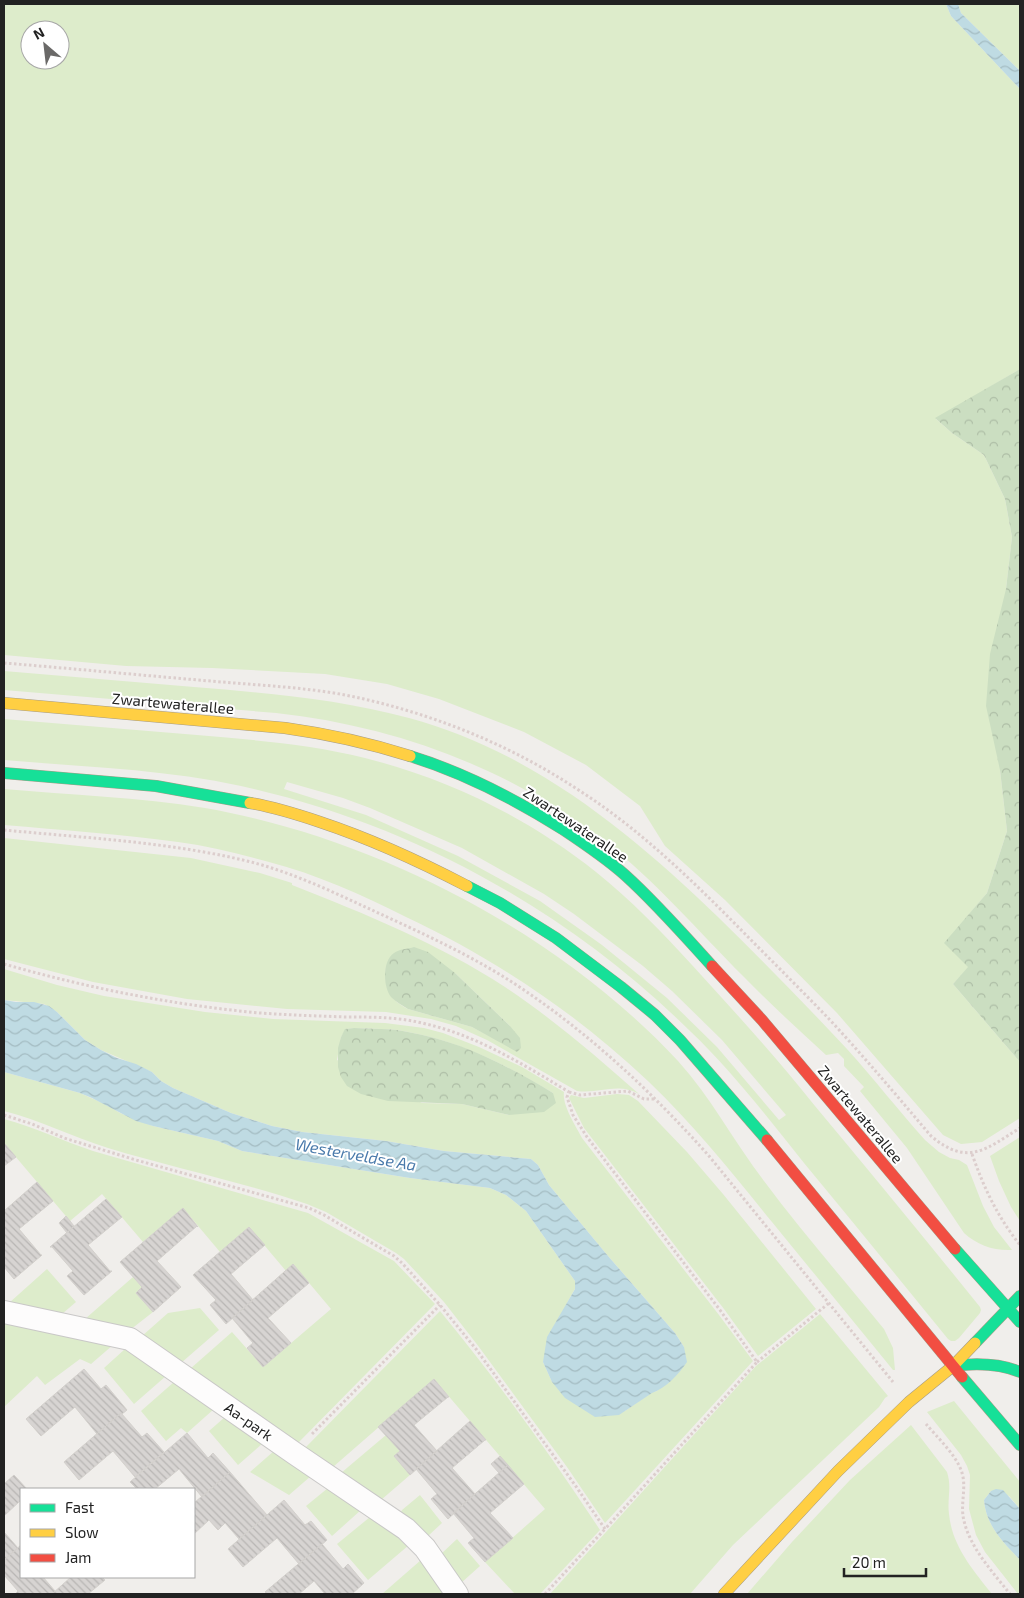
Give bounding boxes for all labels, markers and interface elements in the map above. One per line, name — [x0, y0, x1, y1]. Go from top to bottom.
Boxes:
north arrow — [20, 20, 70, 70]
text: N — [30, 23, 47, 43]
street label: Zwartewaterallee — [111, 689, 235, 717]
street label: Zwartewaterallee — [520, 782, 632, 866]
street label: Zwartewaterallee — [815, 1061, 907, 1167]
water label: Westerveldse Aa — [294, 1134, 418, 1174]
street label: Aa-park — [221, 1398, 277, 1444]
legend — [20, 1488, 195, 1578]
text: Fast — [65, 1498, 95, 1516]
text: Slow — [65, 1523, 99, 1541]
scale bar — [844, 1546, 926, 1578]
text: Jam — [65, 1548, 91, 1566]
text: 20 m — [852, 1553, 886, 1571]

